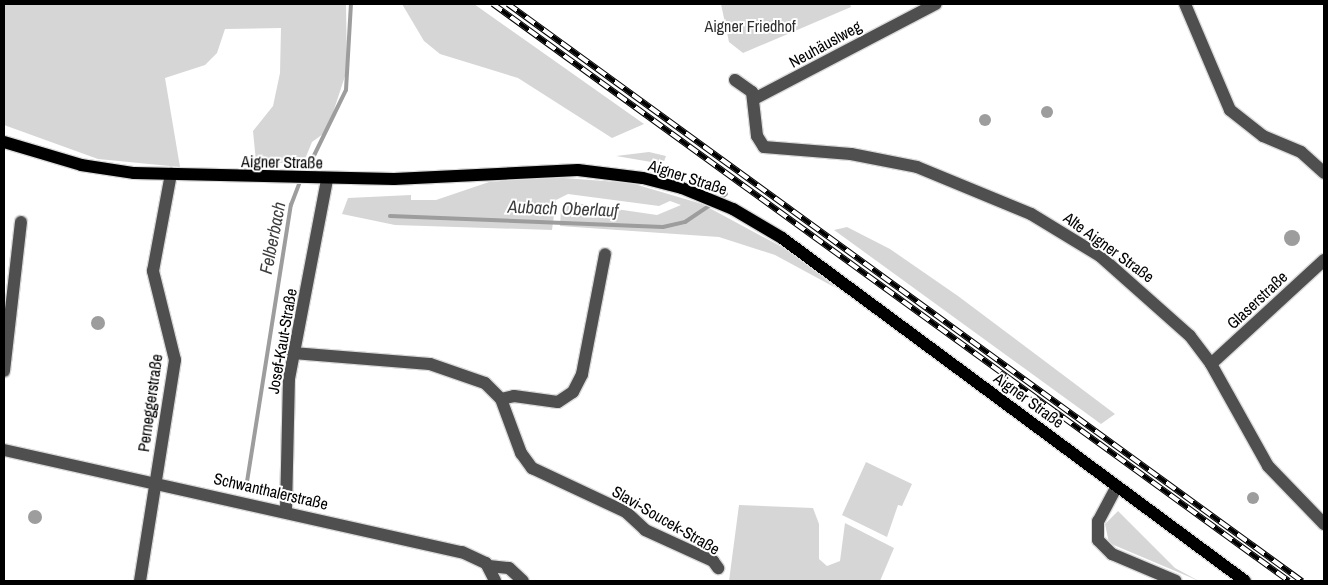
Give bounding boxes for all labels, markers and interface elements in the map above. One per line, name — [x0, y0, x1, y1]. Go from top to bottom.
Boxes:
park label: Aigner Friedhof — [704, 16, 796, 36]
street label: Neuhäuslweg — [786, 16, 864, 72]
street label: Aigner Straße — [241, 152, 323, 172]
street label: Aigner Straße — [646, 155, 730, 199]
water label: Aubach Oberlauf — [507, 196, 619, 222]
water label: Felberbach — [255, 200, 291, 276]
street label: Alte Aigner Straße — [1060, 208, 1158, 286]
street label: Glaserstraße — [1223, 267, 1291, 333]
street label: Josef-Kaut-Straße — [263, 287, 301, 395]
street label: Perneggerstraße — [134, 353, 166, 453]
street label: Aigner Straße — [990, 368, 1068, 432]
street label: Schwanthalerstraße — [212, 469, 330, 513]
street label: Slavi-Soucek-Straße — [609, 481, 723, 559]

